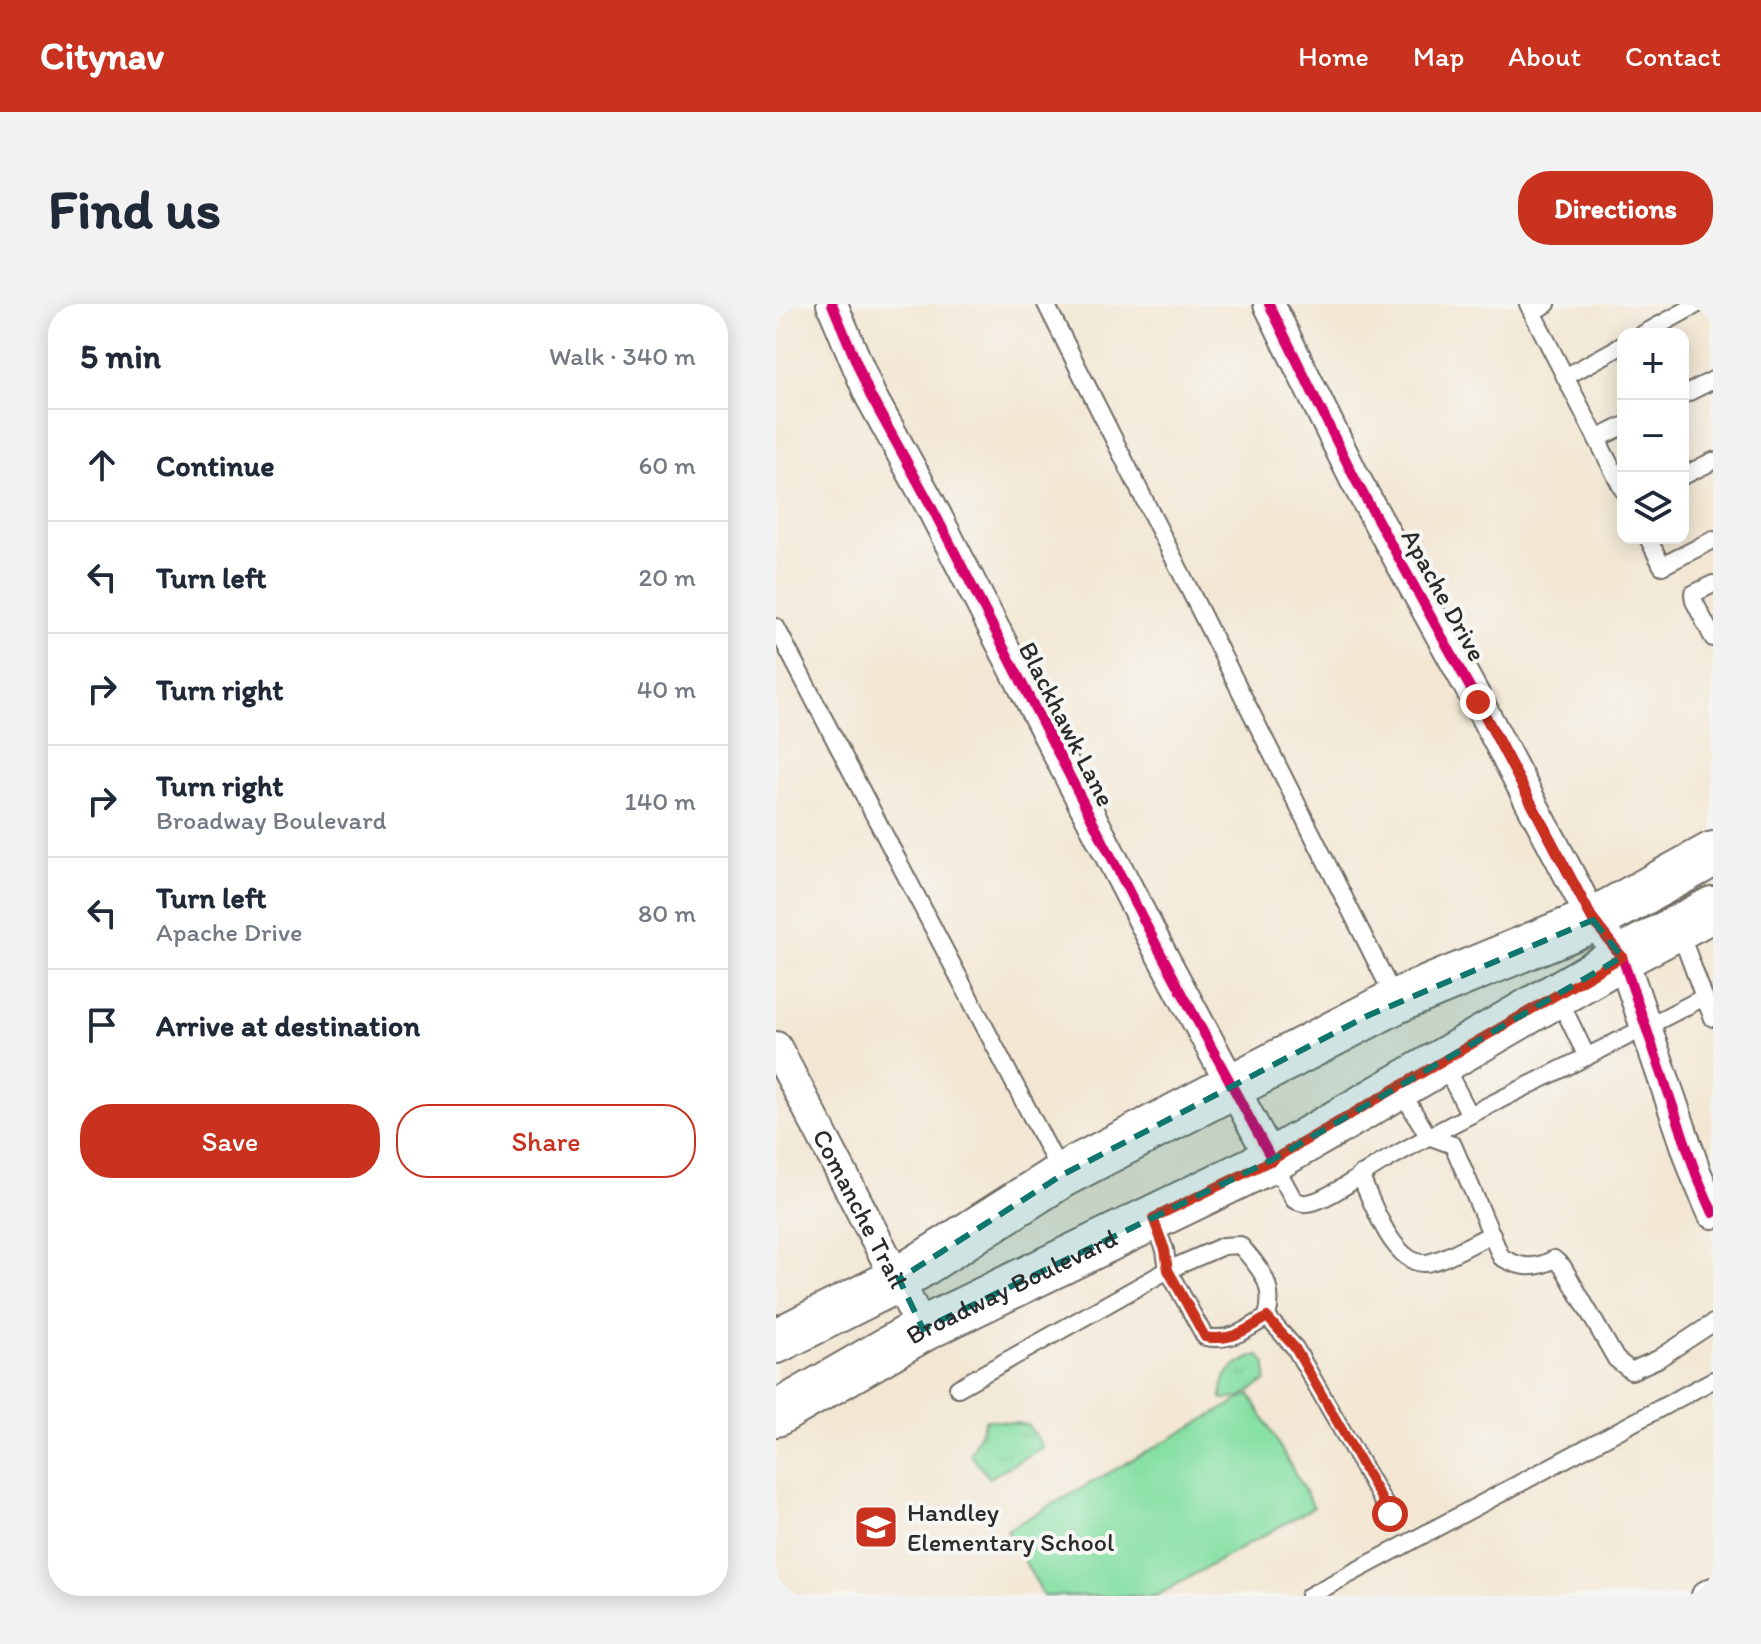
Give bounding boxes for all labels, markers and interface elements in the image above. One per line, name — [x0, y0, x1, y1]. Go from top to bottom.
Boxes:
text: Citynav — [40, 33, 164, 79]
text: Home — [1298, 39, 1369, 73]
text: Map — [1413, 39, 1464, 73]
text: About — [1508, 39, 1581, 73]
text: Contact — [1625, 39, 1721, 73]
button: Directions — [1518, 171, 1713, 245]
text: Find us — [48, 175, 221, 242]
map controls — [1617, 328, 1689, 544]
button: + — [1617, 328, 1689, 400]
text: 5 min — [80, 336, 161, 377]
text: Walk · 340 m — [549, 340, 696, 372]
button: − — [1617, 400, 1689, 472]
icon: ahead — [80, 443, 124, 487]
text: Continue — [156, 447, 275, 484]
text: 60 m — [639, 449, 696, 481]
button: layers — [1617, 472, 1689, 544]
street label: Apache Drive — [1395, 523, 1493, 667]
icon: left — [80, 555, 124, 599]
text: Turn left — [156, 559, 267, 596]
text: 20 m — [639, 561, 696, 593]
street label: Blackhawk Lane — [1012, 636, 1122, 812]
icon: right — [80, 667, 124, 711]
text: Turn right — [156, 671, 284, 708]
text: 40 m — [637, 673, 696, 705]
route end — [1460, 684, 1496, 720]
text: Turn right — [156, 767, 284, 804]
icon: right — [80, 779, 124, 823]
text: 140 m — [625, 785, 696, 817]
text: Broadway Boulevard — [156, 804, 386, 836]
text: Turn left — [156, 879, 267, 916]
icon: left — [80, 891, 124, 935]
text: 80 m — [638, 897, 696, 929]
text: Apache Drive — [156, 916, 302, 948]
icon: arrive — [80, 1003, 124, 1047]
text: Arrive at destination — [156, 1007, 420, 1044]
button: Save — [80, 1104, 380, 1178]
button: Share — [396, 1104, 696, 1178]
street label: Comanche Trail — [805, 1123, 915, 1293]
street label: Broadway Boulevard — [900, 1222, 1122, 1351]
place label: Handley Elementary School — [907, 1496, 1114, 1558]
route start — [1372, 1496, 1408, 1532]
school or university icon: Handley Elementary School — [852, 1503, 900, 1551]

